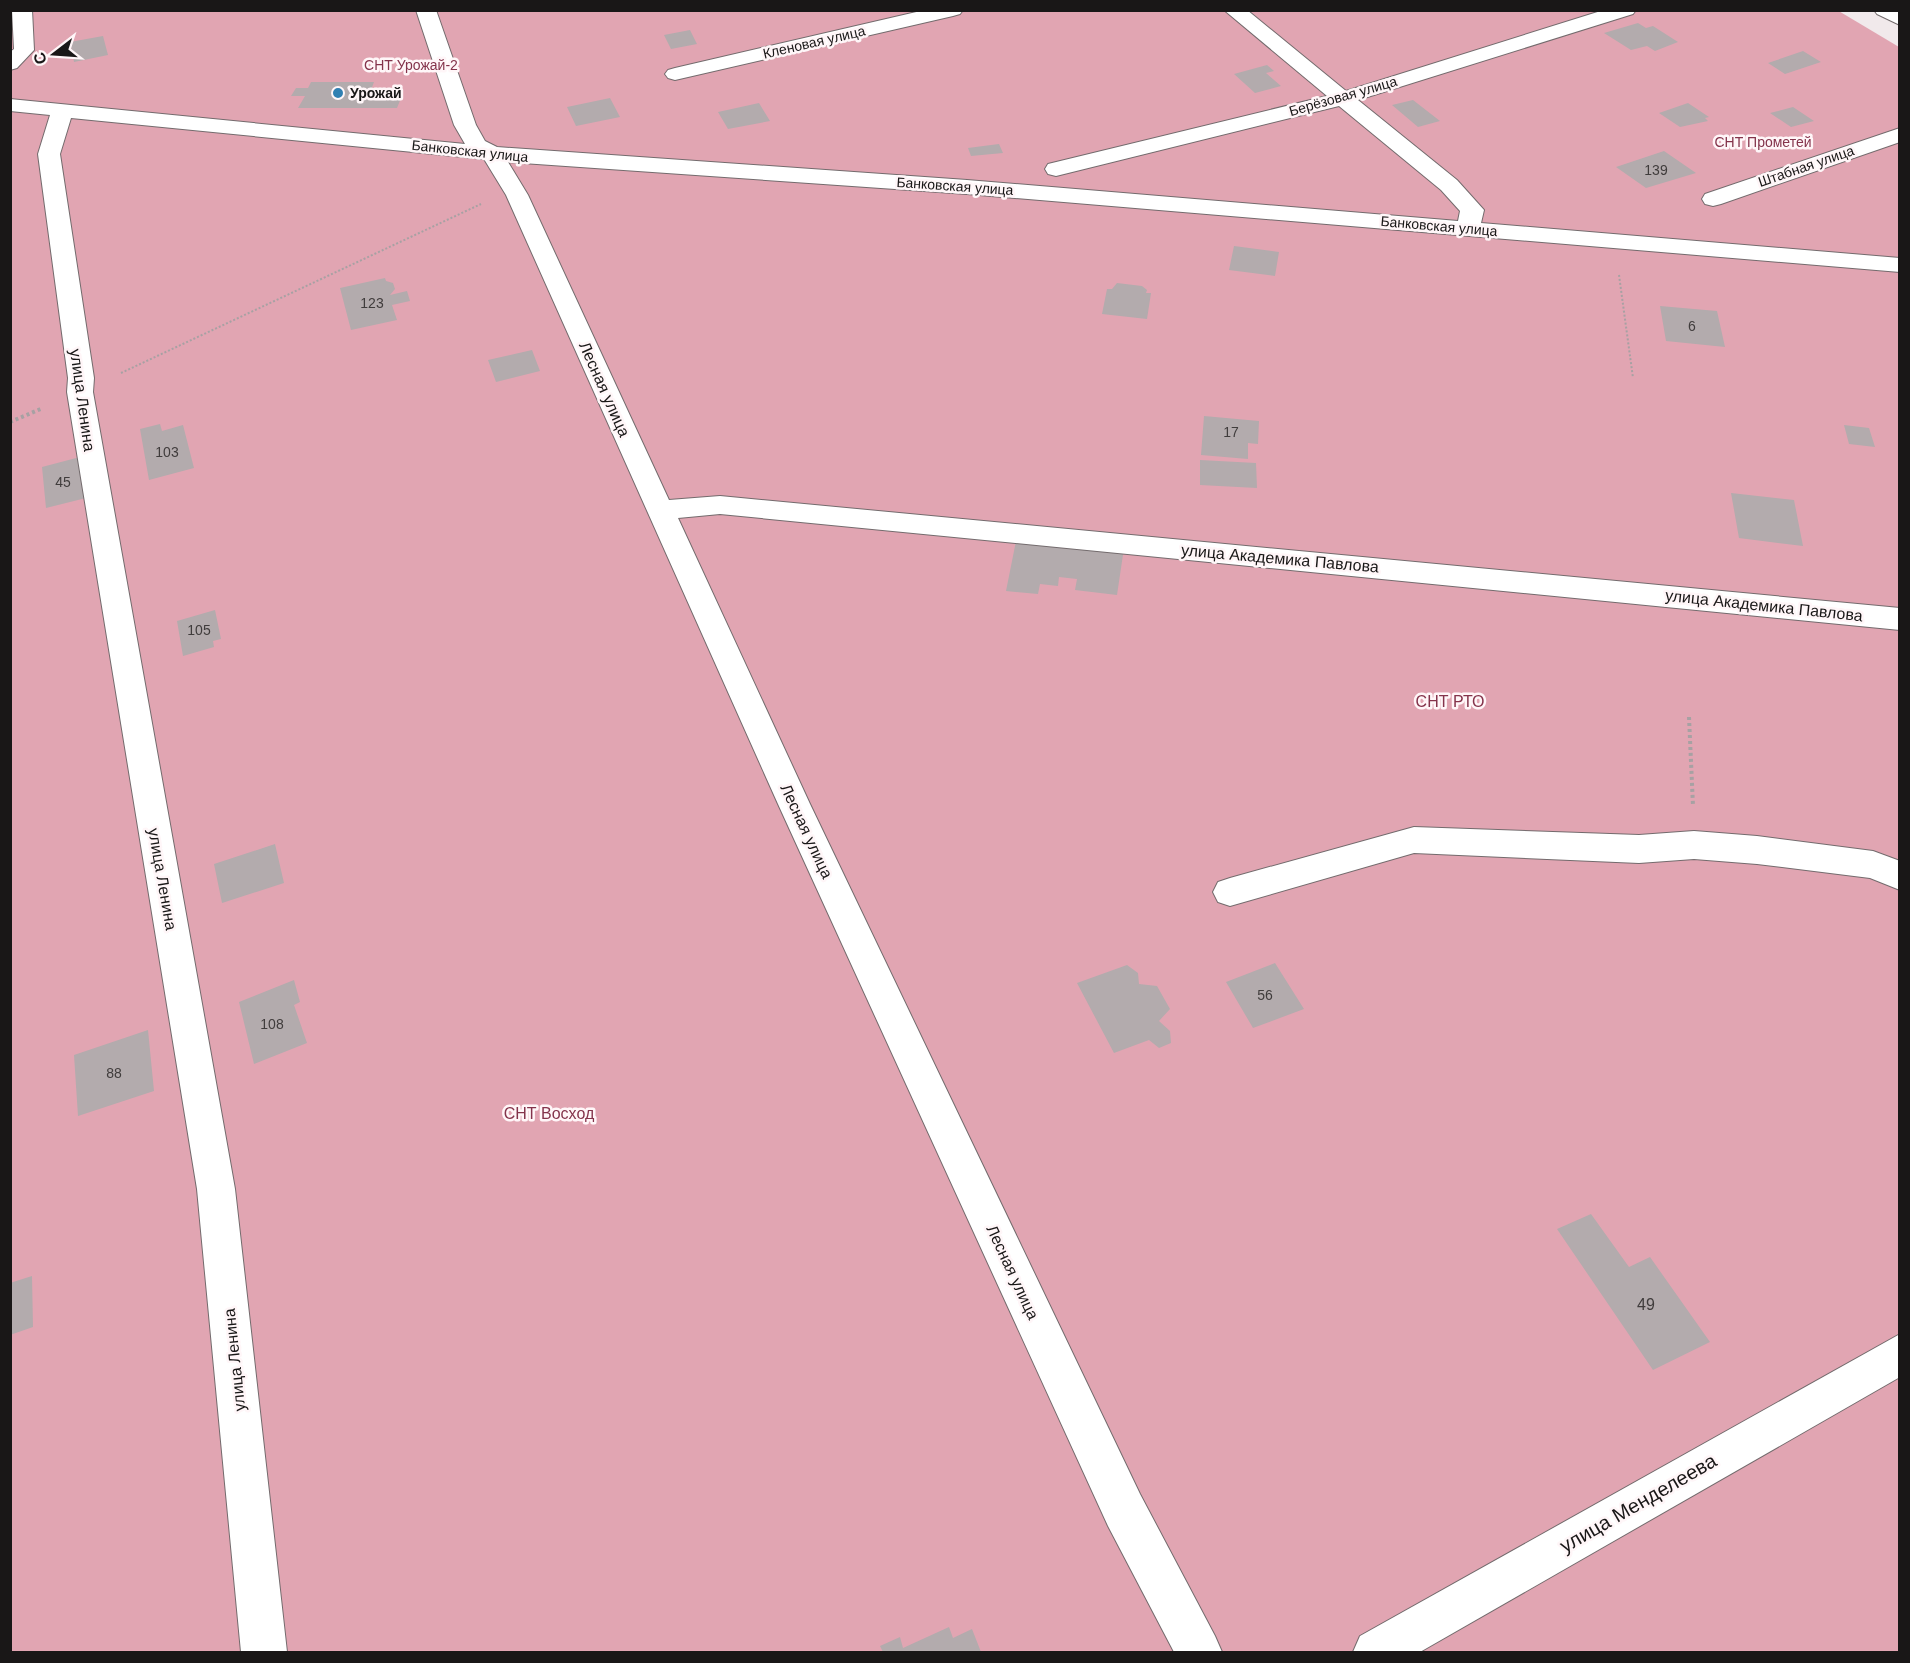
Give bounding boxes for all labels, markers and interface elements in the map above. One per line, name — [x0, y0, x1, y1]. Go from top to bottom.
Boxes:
street label: Кленовая улица — [761, 22, 867, 62]
north arrow — [24, 24, 84, 84]
text: С — [30, 50, 50, 66]
park label: СНТ Урожай-2 — [364, 57, 458, 73]
street label: Берёзовая улица — [1287, 73, 1399, 119]
place label: Урожай — [350, 85, 402, 101]
marker: Урожай — [331, 86, 345, 100]
park label: СНТ Прометей — [1714, 134, 1812, 150]
street label: Банковская улица — [411, 137, 529, 165]
street label: Штабная улица — [1756, 142, 1856, 190]
house number: 139 — [1644, 162, 1668, 178]
street label: Банковская улица — [896, 174, 1014, 198]
street label: Банковская улица — [1380, 213, 1498, 239]
house number: 123 — [360, 295, 384, 311]
house number: 6 — [1688, 318, 1696, 334]
street label: Лесная улица — [576, 339, 633, 439]
street label: улица Ленина — [67, 348, 98, 453]
house number: 17 — [1223, 424, 1239, 440]
house number: 103 — [155, 444, 179, 460]
house number: 45 — [55, 474, 71, 490]
street label: улица Академика Павлова — [1180, 541, 1380, 576]
street label: улица Академика Павлова — [1664, 587, 1864, 624]
house number: 105 — [187, 622, 211, 638]
park label: СНТ РТО — [1416, 693, 1484, 710]
street label: Лесная улица — [777, 781, 836, 881]
street label: улица Ленина — [145, 827, 180, 932]
house number: 56 — [1257, 987, 1273, 1003]
house number: 108 — [260, 1016, 284, 1032]
house number: 88 — [106, 1065, 122, 1081]
park label: СНТ Восход — [504, 1105, 595, 1122]
street label: Лесная улица — [983, 1222, 1042, 1322]
house number: 49 — [1637, 1296, 1655, 1313]
street label: улица Ленина — [221, 1308, 248, 1412]
street label: улица Менделеева — [1556, 1449, 1721, 1557]

